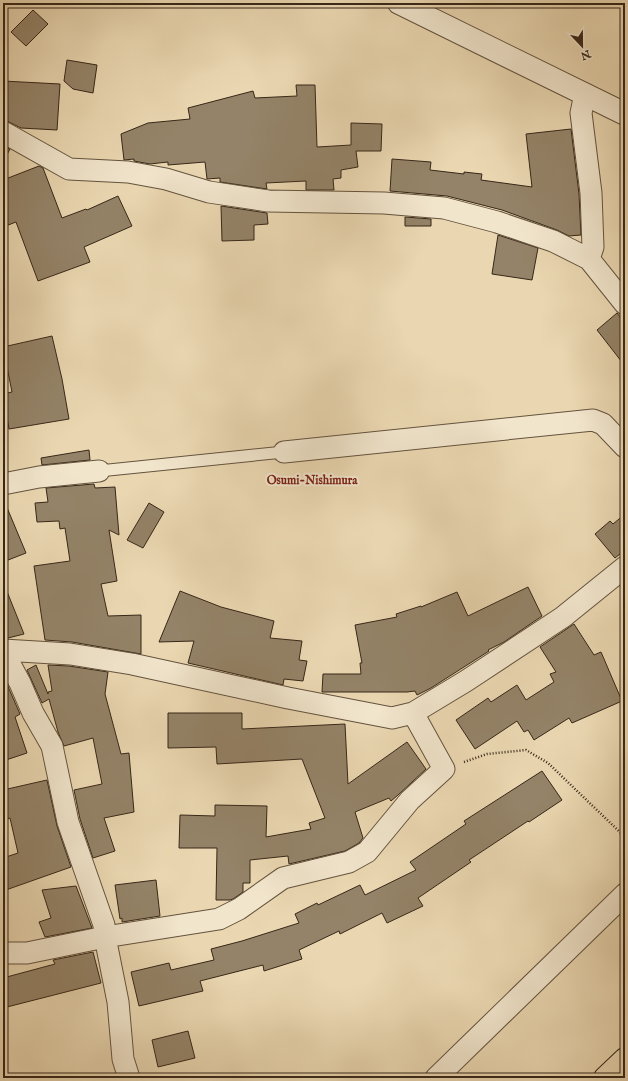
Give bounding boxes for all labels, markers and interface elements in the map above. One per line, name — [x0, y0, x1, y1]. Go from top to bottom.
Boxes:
north arrow — [562, 26, 602, 66]
text: N — [578, 46, 593, 63]
district label: Osumi-Nishimura — [267, 473, 358, 488]

